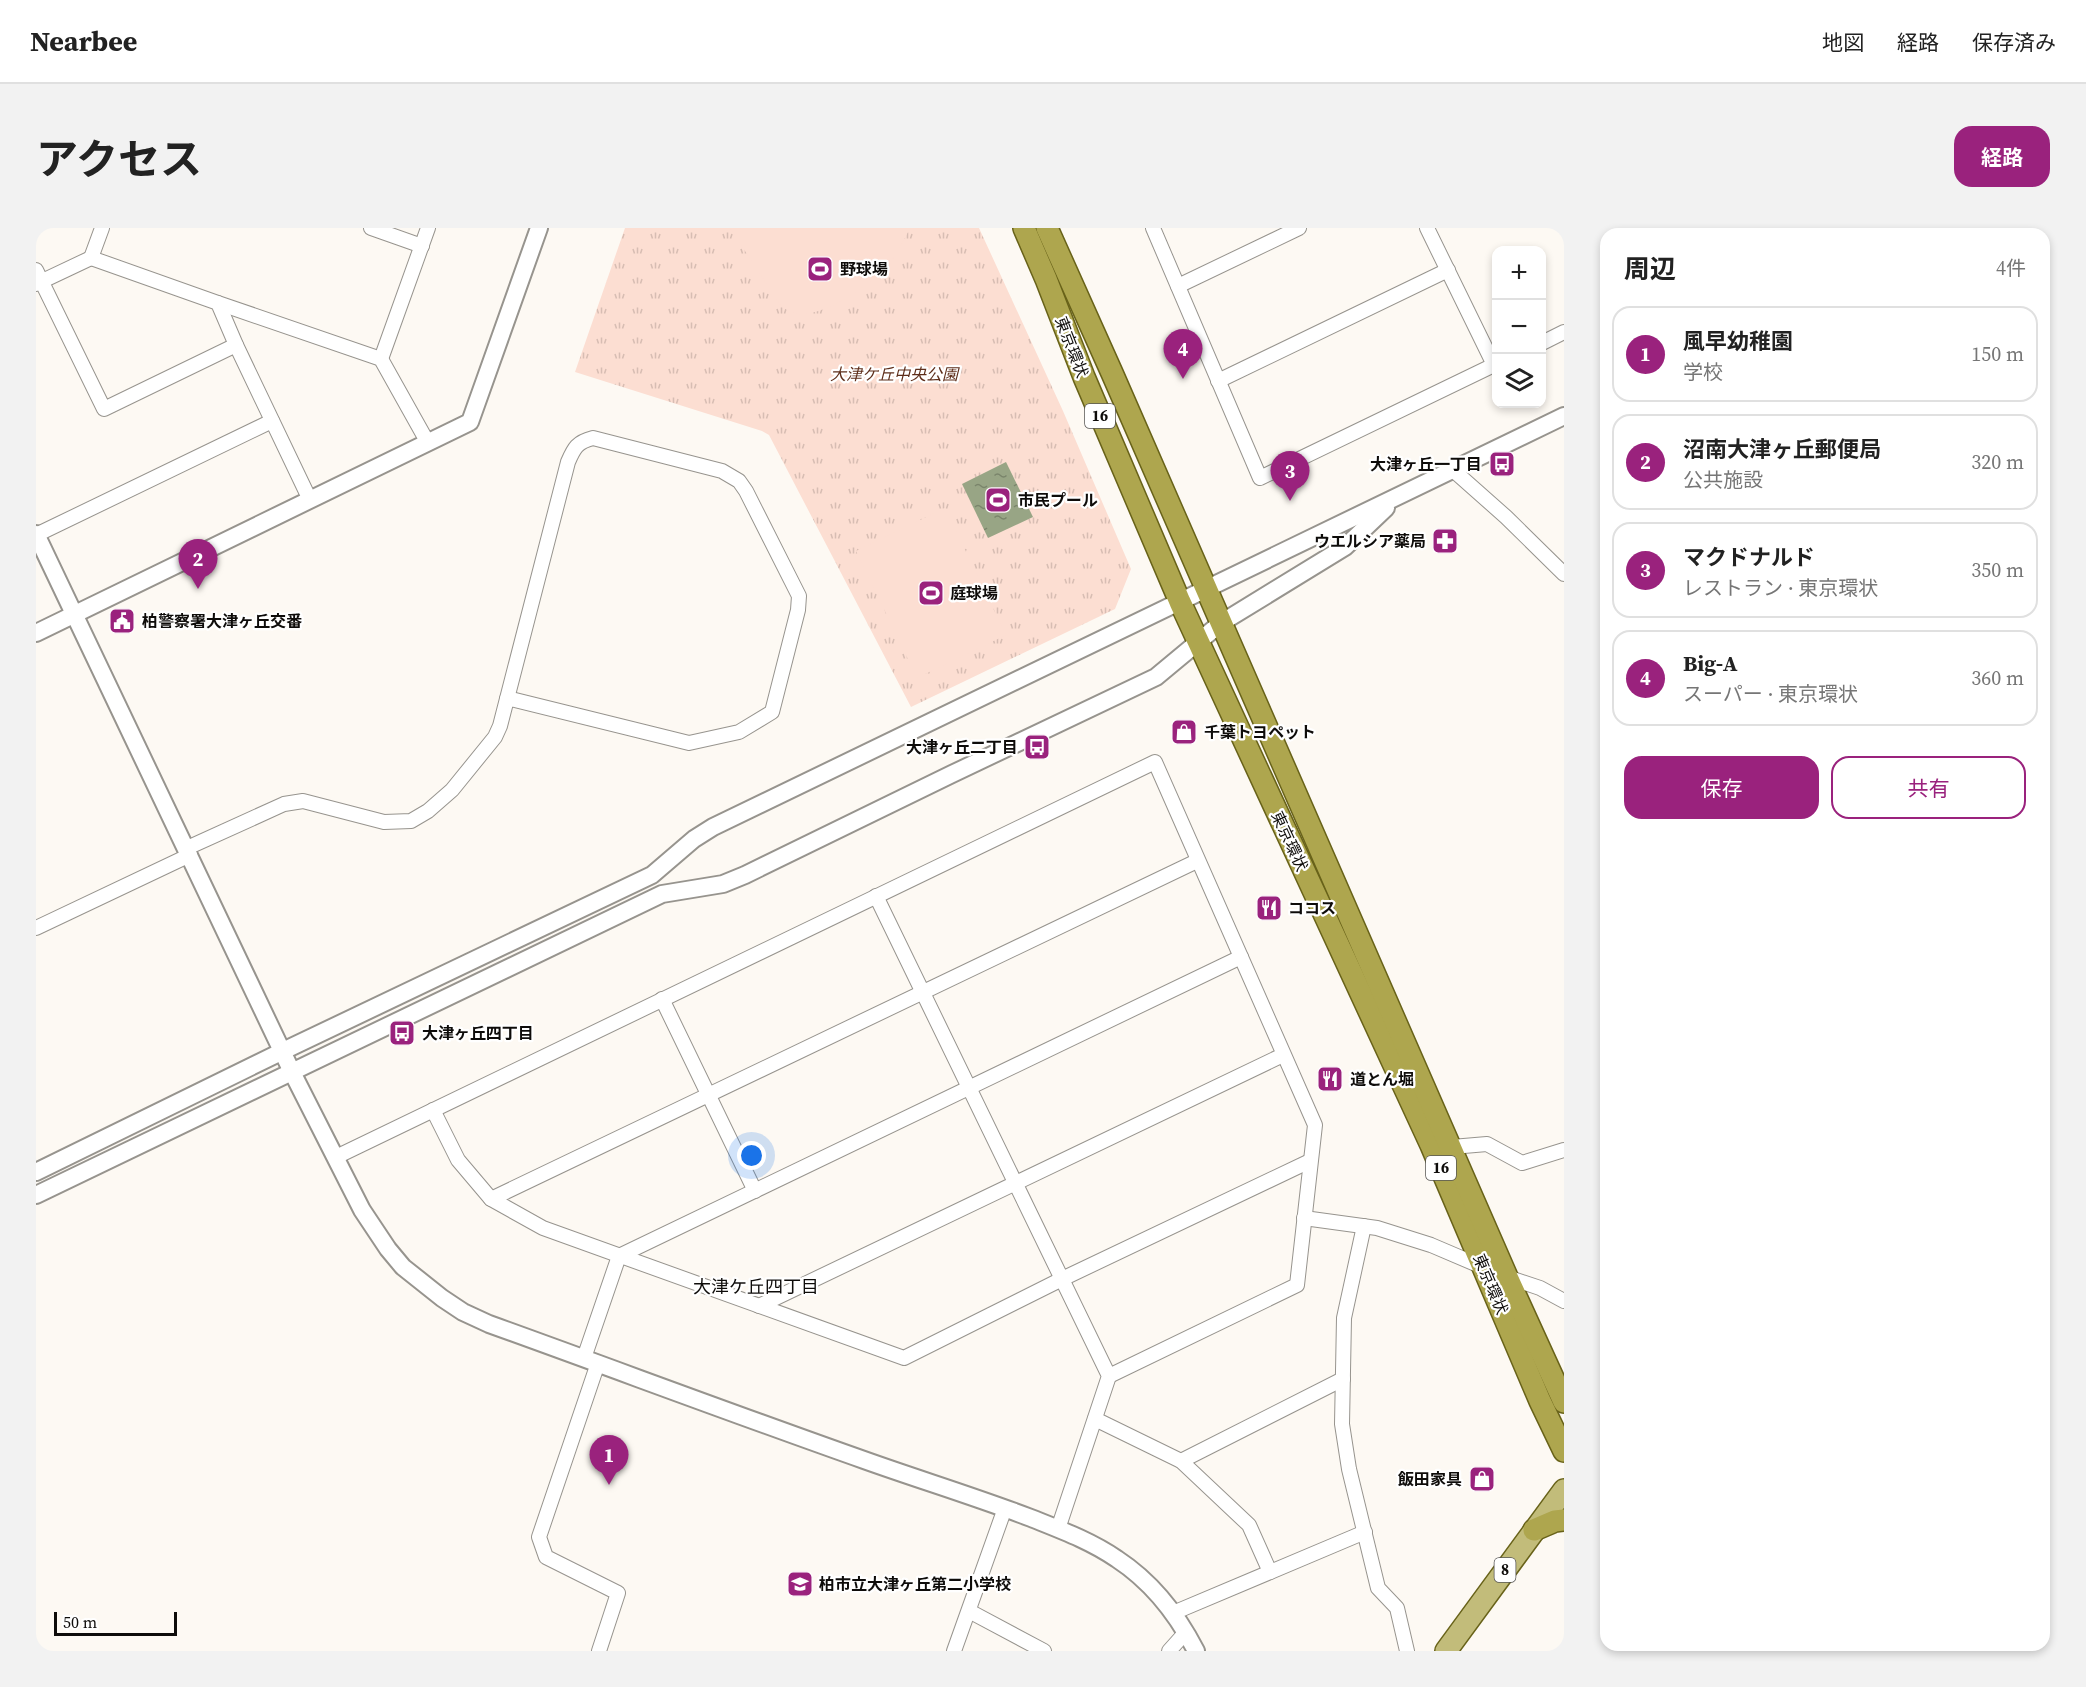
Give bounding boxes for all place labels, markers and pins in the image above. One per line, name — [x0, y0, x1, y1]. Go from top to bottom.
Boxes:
sports icon: 野球場 — [805, 254, 835, 284]
place label: 野球場 — [840, 258, 888, 280]
pin: 4 — [1164, 330, 1202, 379]
bus stop icon: 大津ヶ丘一丁目 — [1487, 449, 1517, 479]
pin: 3 — [1270, 452, 1310, 501]
place label: 大津ヶ丘一丁目 — [1370, 453, 1482, 475]
sports icon: 市民プール — [983, 485, 1013, 515]
place label: 市民プール — [1018, 489, 1098, 511]
pharmacy icon: ウエルシア薬局 — [1430, 526, 1460, 556]
place label: ウエルシア薬局 — [1314, 530, 1426, 552]
pin: 2 — [178, 540, 218, 589]
sports icon: 庭球場 — [916, 578, 946, 608]
place label: 庭球場 — [950, 582, 998, 604]
public building icon: 柏警察署大津ヶ丘交番 — [107, 606, 137, 636]
place label: 柏警察署大津ヶ丘交番 — [142, 610, 302, 632]
shop icon: 千葉トヨペット — [1169, 717, 1199, 747]
place label: 千葉トヨペット — [1204, 721, 1316, 743]
bus stop icon: 大津ヶ丘二丁目 — [1022, 732, 1052, 762]
place label: 大津ヶ丘二丁目 — [906, 736, 1018, 758]
restaurant icon: ココス — [1254, 893, 1284, 923]
place label: ココス — [1288, 897, 1336, 919]
bus stop icon: 大津ヶ丘四丁目 — [387, 1018, 417, 1048]
place label: 大津ヶ丘四丁目 — [422, 1022, 534, 1044]
restaurant icon: 道とん堀 — [1315, 1064, 1345, 1094]
place label: 道とん堀 — [1350, 1068, 1414, 1090]
pin: 1 — [590, 1436, 628, 1485]
shop icon: 飯田家具 — [1467, 1464, 1497, 1494]
place label: 飯田家具 — [1397, 1468, 1462, 1490]
school or university icon: 柏市立大津ヶ丘第二小学校 — [785, 1569, 815, 1599]
place label: 柏市立大津ヶ丘第二小学校 — [819, 1573, 1011, 1595]

